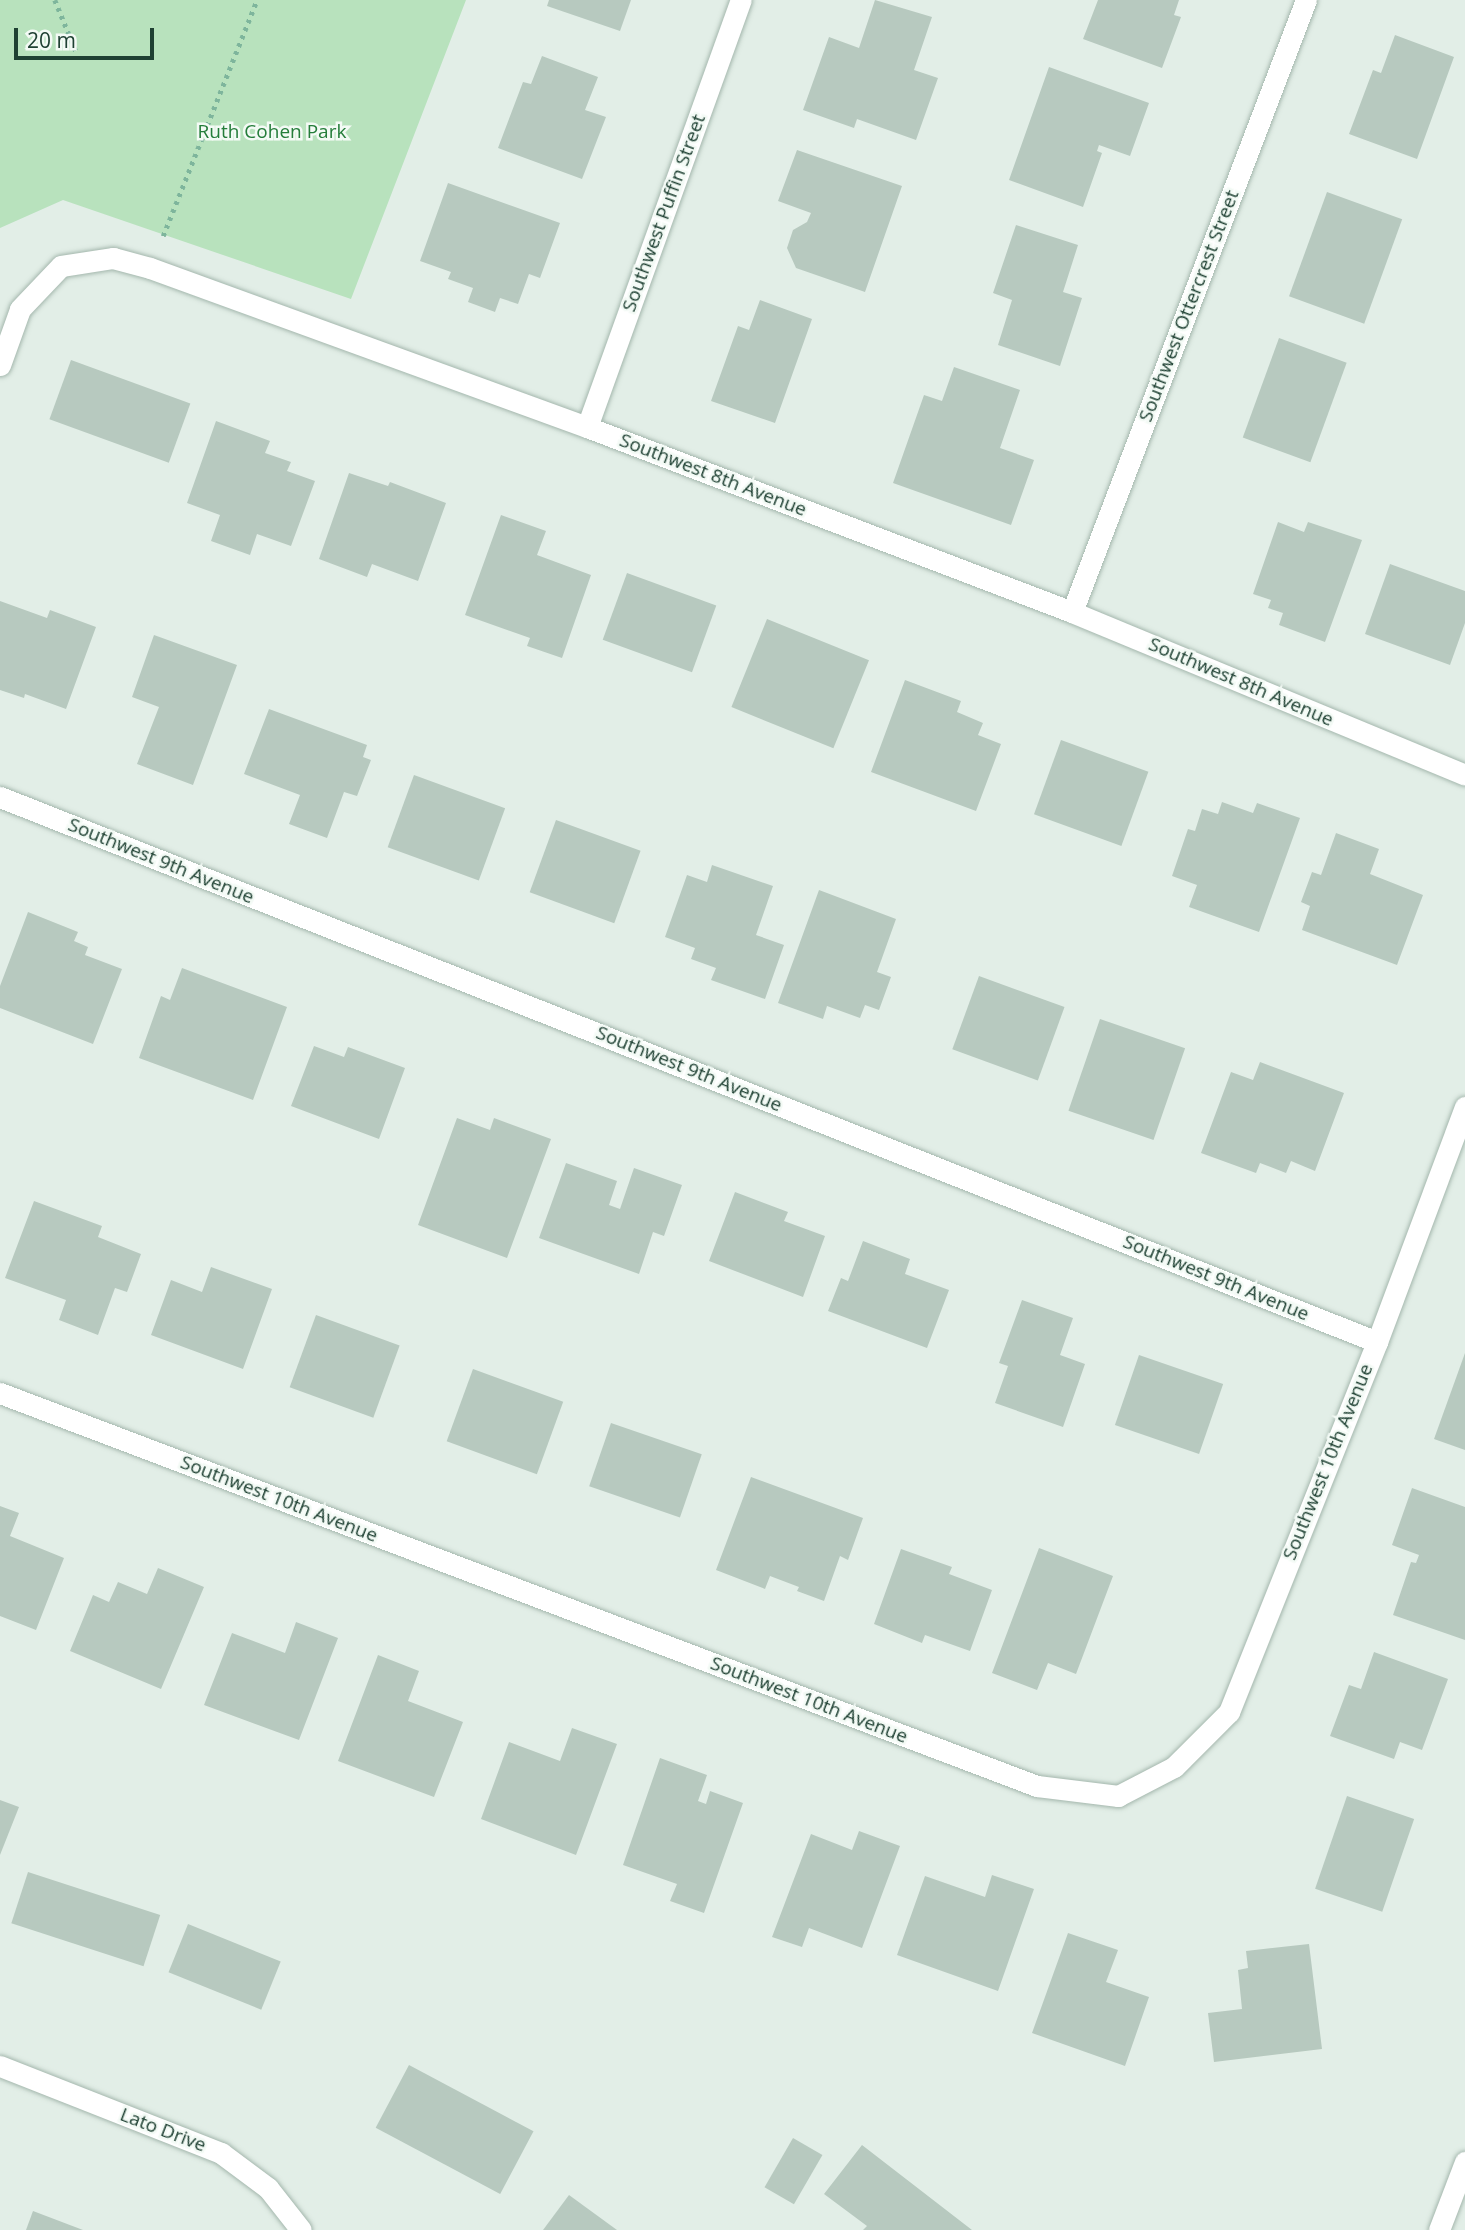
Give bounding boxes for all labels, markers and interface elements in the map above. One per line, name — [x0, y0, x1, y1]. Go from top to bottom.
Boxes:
scale bar — [18, 14, 158, 58]
text: 20 m — [27, 26, 76, 54]
street label: Southwest Puffin Street — [618, 111, 710, 315]
park label: Ruth Cohen Park — [198, 121, 346, 143]
street label: Southwest Ottercrest Street — [1134, 187, 1244, 425]
street label: Southwest 8th Avenue — [616, 429, 810, 521]
street label: Southwest 8th Avenue — [1145, 633, 1337, 731]
street label: Southwest 9th Avenue — [65, 813, 257, 909]
street label: Southwest 9th Avenue — [593, 1021, 785, 1117]
street label: Southwest 9th Avenue — [1120, 1230, 1312, 1326]
street label: Southwest 10th Avenue — [1278, 1361, 1378, 1563]
street label: Southwest 10th Avenue — [177, 1451, 381, 1547]
street label: Southwest 10th Avenue — [707, 1652, 911, 1748]
street label: Lato Drive — [117, 2103, 209, 2157]

